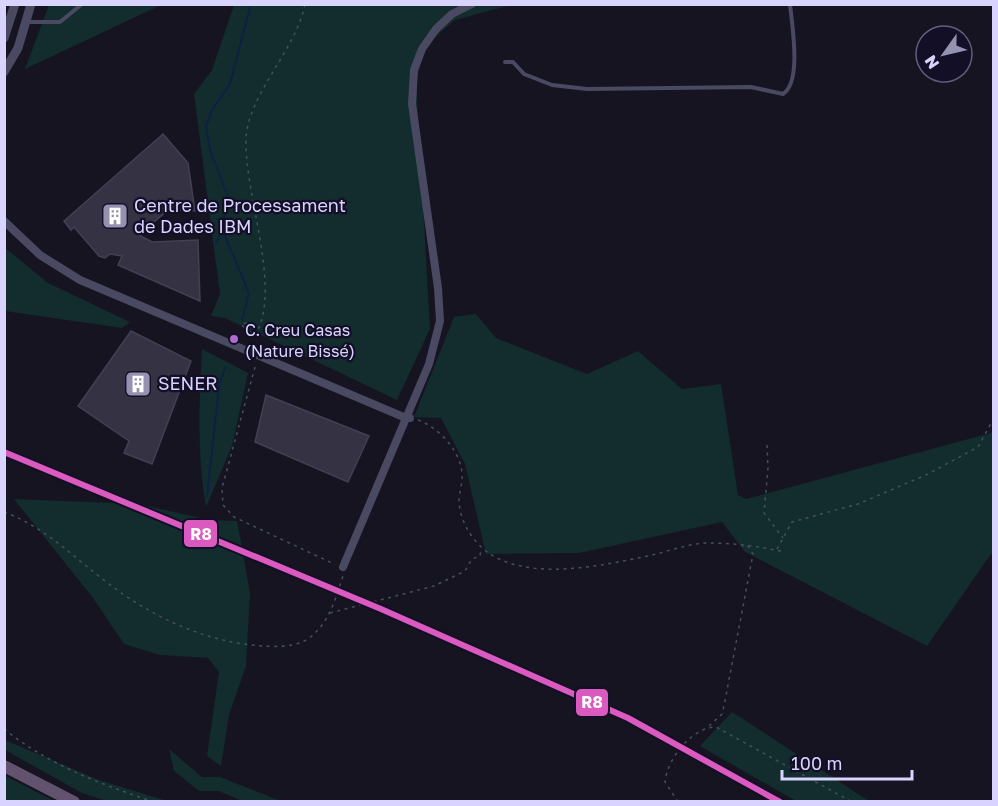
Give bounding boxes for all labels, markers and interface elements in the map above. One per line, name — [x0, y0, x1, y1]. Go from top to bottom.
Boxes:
north arrow — [914, 24, 974, 84]
text: N — [920, 52, 943, 73]
place label: Centre de Processament de Dades IBM — [134, 194, 346, 237]
building icon: Centre de Processament de Dades IBM — [100, 201, 130, 231]
place label: C. Creu Casas (Nature Bissé) — [245, 320, 355, 361]
marker: C. Creu Casas (Nature Bissé) — [228, 333, 240, 345]
building icon: SENER — [123, 369, 153, 399]
place label: SENER — [158, 372, 217, 394]
line badge: R8 — [183, 519, 218, 548]
text: R8 — [190, 524, 212, 544]
line badge: R8 — [575, 688, 609, 717]
text: R8 — [581, 692, 603, 712]
scale bar — [782, 743, 912, 781]
text: 100 m — [791, 752, 842, 774]

